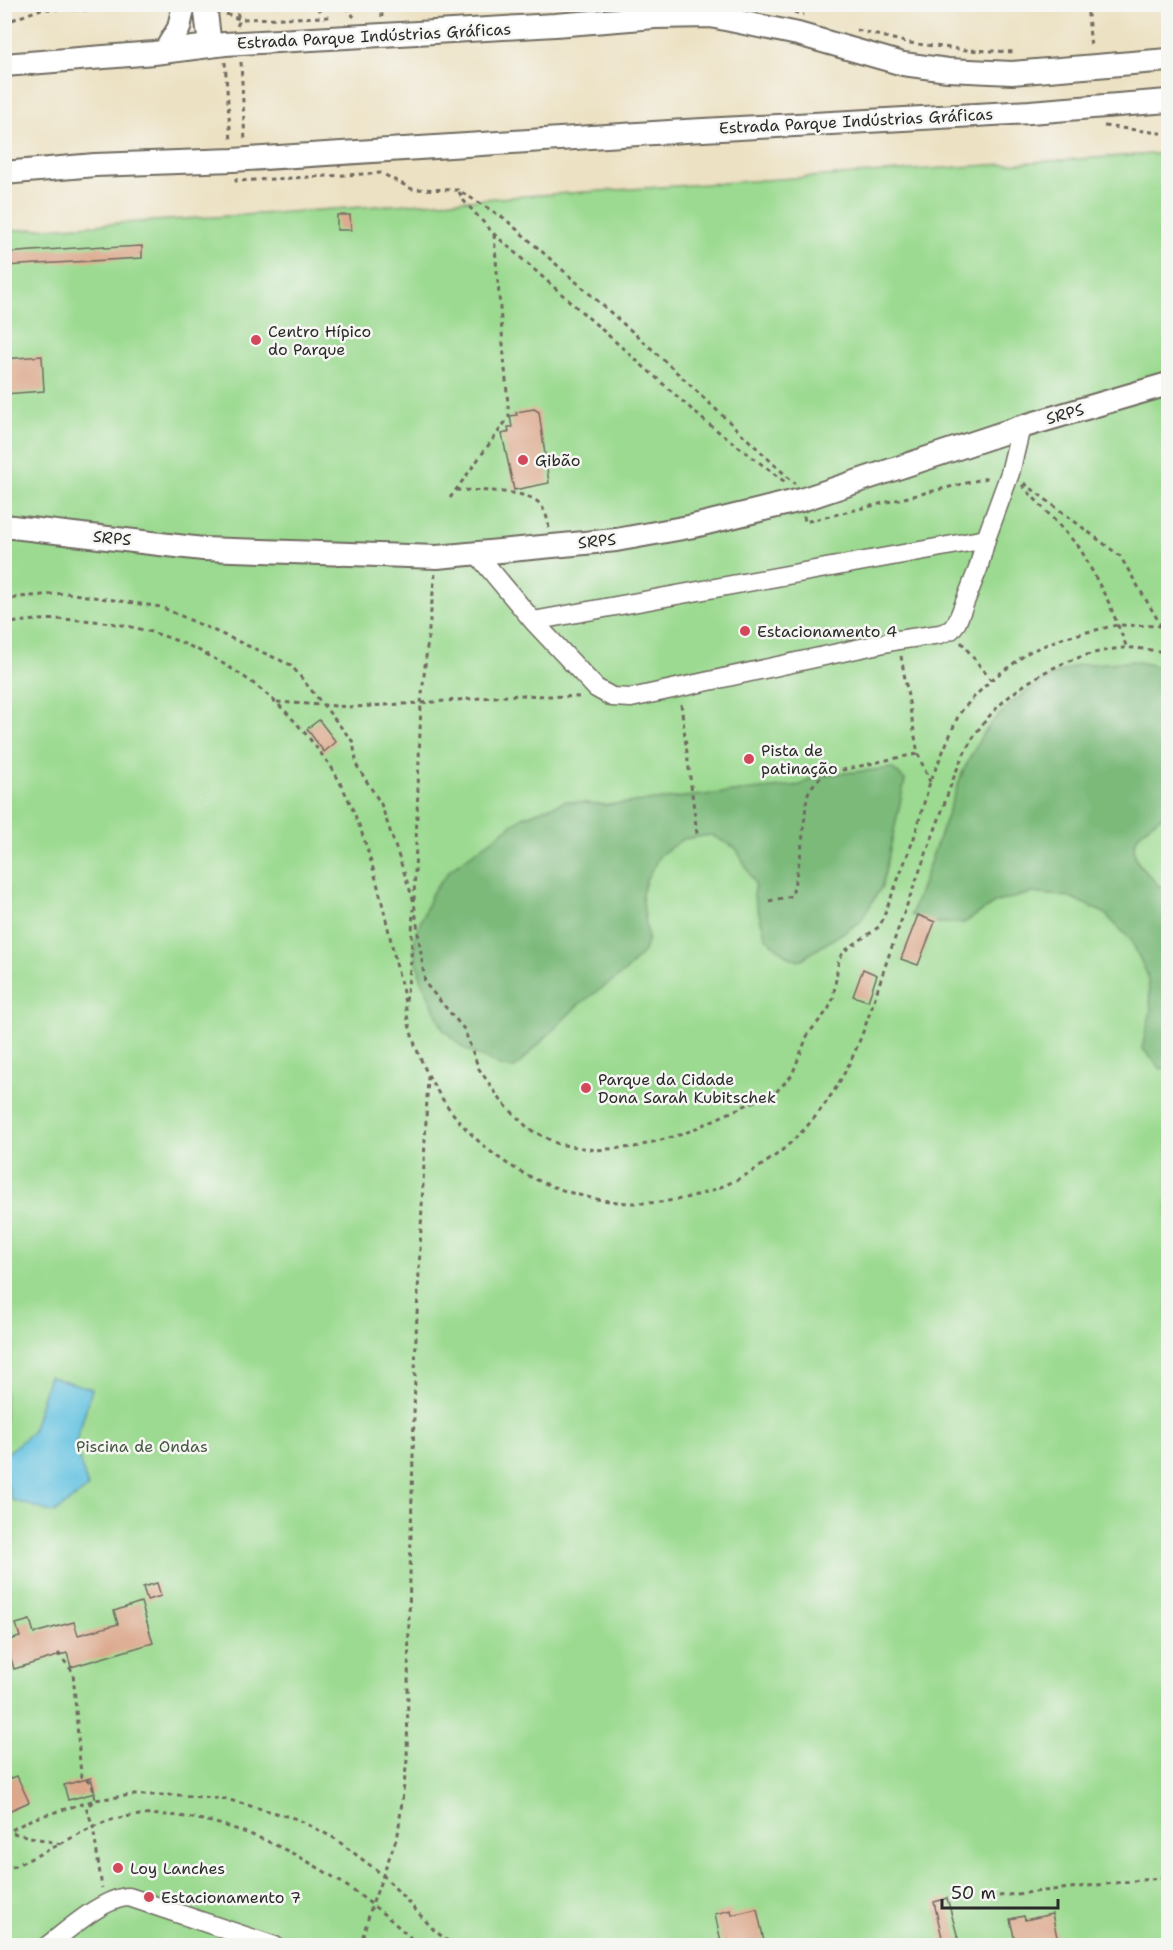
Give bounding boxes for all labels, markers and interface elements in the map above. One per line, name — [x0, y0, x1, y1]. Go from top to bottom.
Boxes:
street label: Estrada Parque Indústrias Gráficas — [236, 18, 512, 54]
street label: Estrada Parque Indústrias Gráficas — [718, 103, 994, 139]
place label: Centro Hípico do Parque — [268, 321, 371, 360]
marker: Centro Hípico do Parque — [249, 333, 263, 347]
street label: SRPS — [1044, 399, 1086, 429]
place label: Gibão — [535, 450, 580, 471]
marker: Gibão — [516, 453, 530, 467]
street label: SRPS — [92, 526, 132, 550]
street label: SRPS — [577, 529, 617, 553]
place label: Estacionamento 4 — [757, 621, 897, 642]
marker: Estacionamento 4 — [738, 624, 752, 638]
place label: Pista de patinação — [761, 740, 838, 779]
marker: Pista de patinação — [742, 752, 756, 766]
place label: Parque da Cidade Dona Sarah Kubitschek — [598, 1069, 776, 1108]
marker: Parque da Cidade Dona Sarah Kubitschek — [579, 1081, 593, 1095]
park label: Piscina de Ondas — [76, 1436, 208, 1457]
place label: Loy Lanches — [130, 1858, 225, 1879]
marker: Loy Lanches — [111, 1861, 125, 1875]
scale bar — [942, 1872, 1058, 1910]
text: 50 m — [951, 1881, 996, 1905]
place label: Estacionamento 7 — [161, 1887, 301, 1908]
marker: Estacionamento 7 — [142, 1890, 156, 1904]

